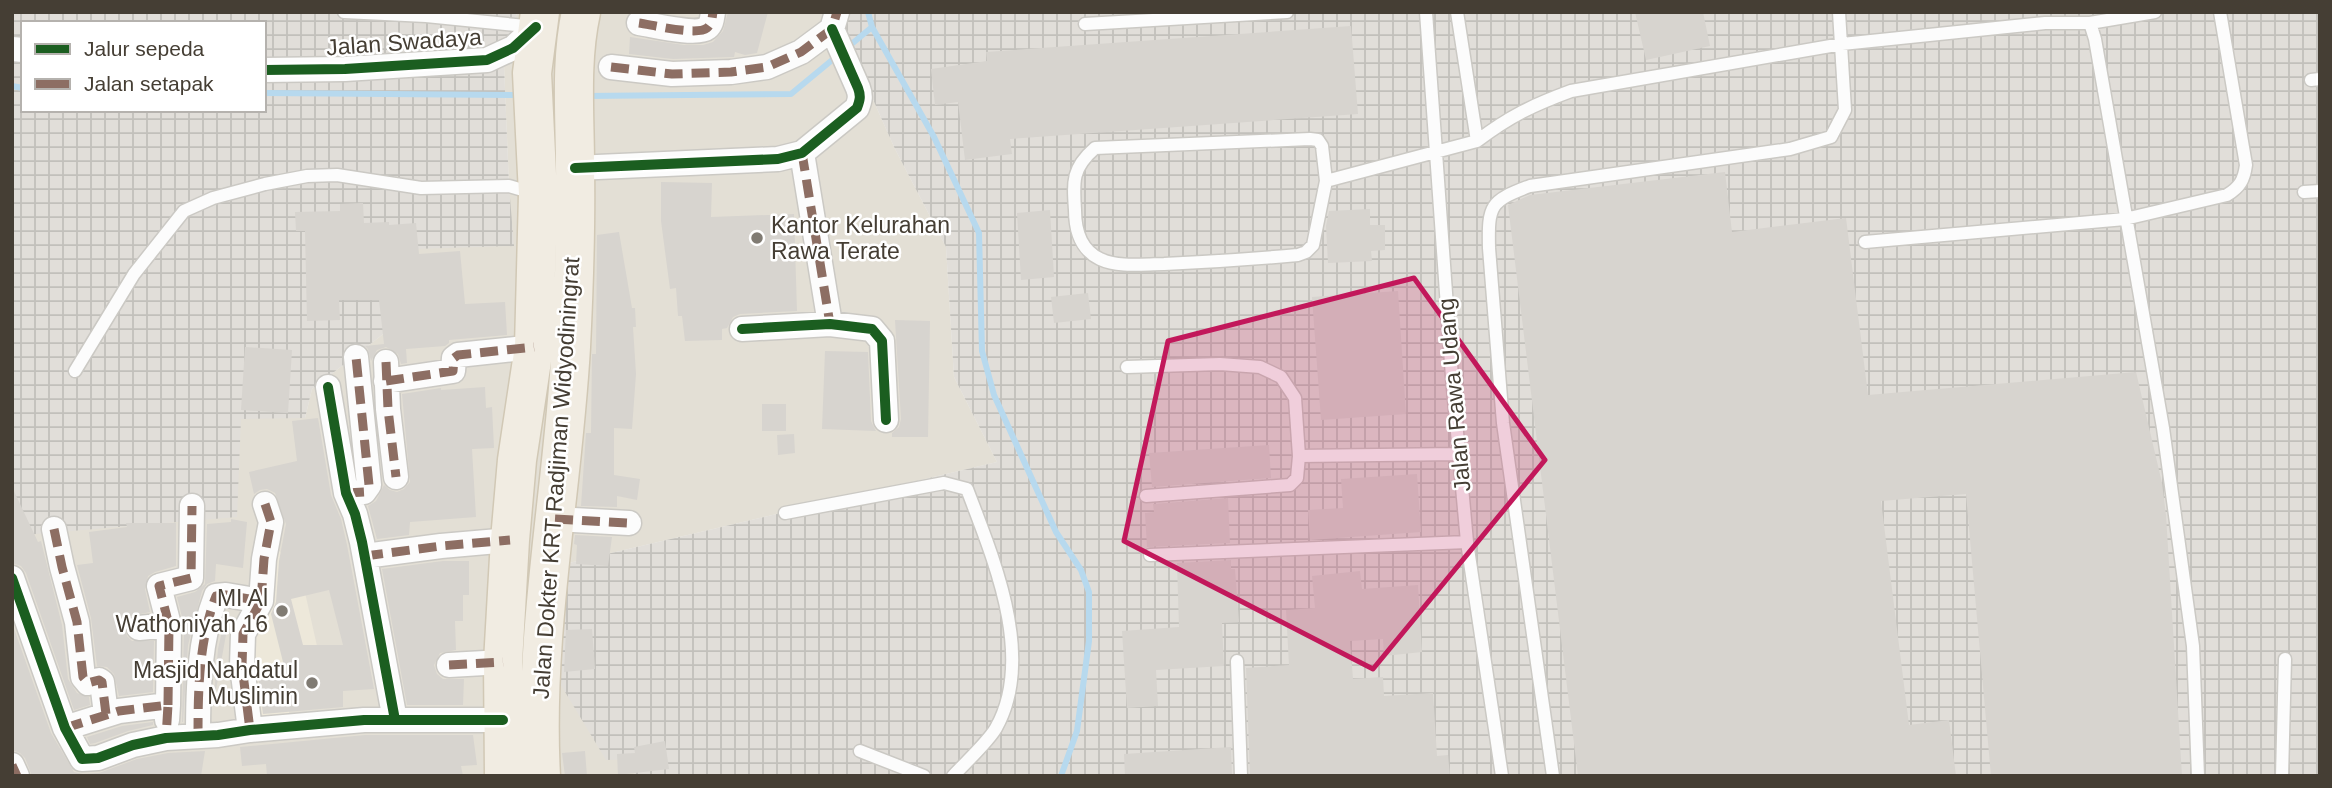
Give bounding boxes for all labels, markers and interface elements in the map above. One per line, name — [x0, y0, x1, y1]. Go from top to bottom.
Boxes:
legend — [21, 21, 266, 112]
street label: Jalan Swadaya — [325, 24, 483, 60]
text: Jalur sepeda — [84, 37, 205, 60]
text: Jalan setapak — [84, 72, 214, 95]
place label: Kantor Kelurahan Rawa Terate — [771, 212, 950, 264]
marker: Kantor Kelurahan Rawa Terate — [749, 230, 765, 246]
street label: Jalan Dokter KRT Radjiman Widyodiningrat — [528, 256, 584, 700]
street label: Jalan Rawa Udang — [1433, 297, 1475, 493]
place label: MI Al Wathoniyah 16 — [115, 585, 268, 637]
marker: MI Al Wathoniyah 16 — [274, 603, 290, 619]
place label: Masjid Nahdatul Muslimin — [133, 657, 298, 709]
marker: Masjid Nahdatul Muslimin — [304, 675, 320, 691]

